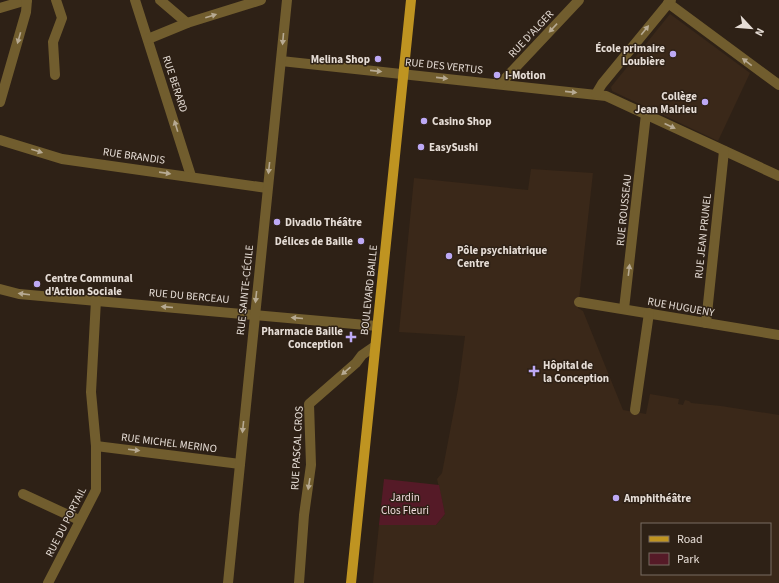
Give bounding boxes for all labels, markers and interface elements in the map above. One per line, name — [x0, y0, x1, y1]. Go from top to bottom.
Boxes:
street label: RUE D'ALGER — [505, 7, 557, 61]
north arrow — [731, 8, 771, 48]
one-way arrow — [205, 13, 217, 19]
one-way arrow — [548, 23, 557, 34]
one-way arrow — [641, 25, 649, 36]
text: N — [751, 26, 768, 39]
one-way arrow — [15, 32, 21, 44]
one-way arrow — [280, 33, 287, 45]
place label: École primaire Loubière — [595, 41, 665, 69]
marker: École primaire Loubière — [668, 49, 678, 59]
place label: Melina Shop — [311, 52, 370, 67]
street label: RUE BERARD — [159, 54, 191, 115]
marker: Melina Shop — [373, 54, 383, 64]
street label: RUE DES VERTUS — [404, 54, 484, 78]
one-way arrow — [742, 58, 753, 66]
one-way arrow — [370, 68, 382, 75]
place label: I-Motion — [505, 68, 546, 83]
marker: I-Motion — [492, 70, 502, 80]
one-way arrow — [436, 75, 448, 81]
one-way arrow — [565, 89, 577, 95]
place label: Collège Jean Malrieu — [635, 89, 697, 117]
marker: Collège Jean Malrieu — [700, 97, 710, 107]
place label: Casino Shop — [432, 114, 492, 129]
marker: Casino Shop — [419, 116, 429, 126]
one-way arrow — [173, 119, 179, 131]
one-way arrow — [665, 123, 676, 129]
place label: EasySushi — [429, 140, 478, 155]
marker: EasySushi — [416, 142, 426, 152]
street label: RUE BRANDIS — [102, 144, 166, 168]
one-way arrow — [32, 148, 44, 154]
one-way arrow — [266, 162, 272, 174]
one-way arrow — [159, 170, 171, 176]
street label: RUE ROUSSEAU — [613, 173, 635, 247]
street label: RUE JEAN PRUNEL — [691, 192, 715, 279]
place label: Divadlo Théâtre — [285, 215, 362, 230]
marker: Divadlo Théâtre — [272, 217, 282, 227]
place label: Délices de Baille — [275, 234, 353, 249]
marker: Délices de Baille — [356, 236, 366, 246]
place label: Pôle psychiatrique Centre — [457, 243, 547, 271]
street label: RUE SAINTE-CÉCILE — [233, 244, 257, 336]
street label: BOULEVARD BAILLE — [357, 244, 381, 336]
marker: Pôle psychiatrique Centre — [444, 251, 454, 261]
one-way arrow — [626, 264, 632, 276]
place label: Centre Communal d'Action Sociale — [45, 271, 133, 299]
marker: Centre Communal d'Action Sociale — [32, 279, 42, 289]
street label: RUE DU BERCEAU — [148, 285, 230, 307]
one-way arrow — [18, 291, 30, 298]
one-way arrow — [253, 291, 259, 303]
street label: RUE HUGUENY — [646, 294, 716, 320]
one-way arrow — [161, 303, 173, 310]
one-way arrow — [291, 315, 303, 322]
place label: Pharmacie Baille Conception — [261, 324, 343, 352]
marker: Pharmacie Baille Conception — [346, 332, 356, 342]
place label: Hôpital de la Conception — [543, 358, 609, 386]
marker: Hôpital de la Conception — [528, 365, 540, 377]
one-way arrow — [341, 367, 352, 376]
street label: RUE PASCAL CROS — [287, 405, 307, 491]
one-way arrow — [240, 421, 247, 433]
street label: RUE MICHEL MERINO — [120, 430, 218, 456]
one-way arrow — [128, 447, 140, 454]
one-way arrow — [306, 478, 312, 490]
street label: RUE DU PORTAIL — [42, 484, 90, 560]
park label: Jardin Clos Fleuri — [381, 490, 429, 518]
place label: Amphithéâtre — [623, 491, 691, 506]
marker: Amphithéâtre — [611, 493, 621, 503]
legend — [641, 523, 771, 575]
text: Road — [677, 531, 703, 548]
text: Park — [677, 551, 699, 568]

